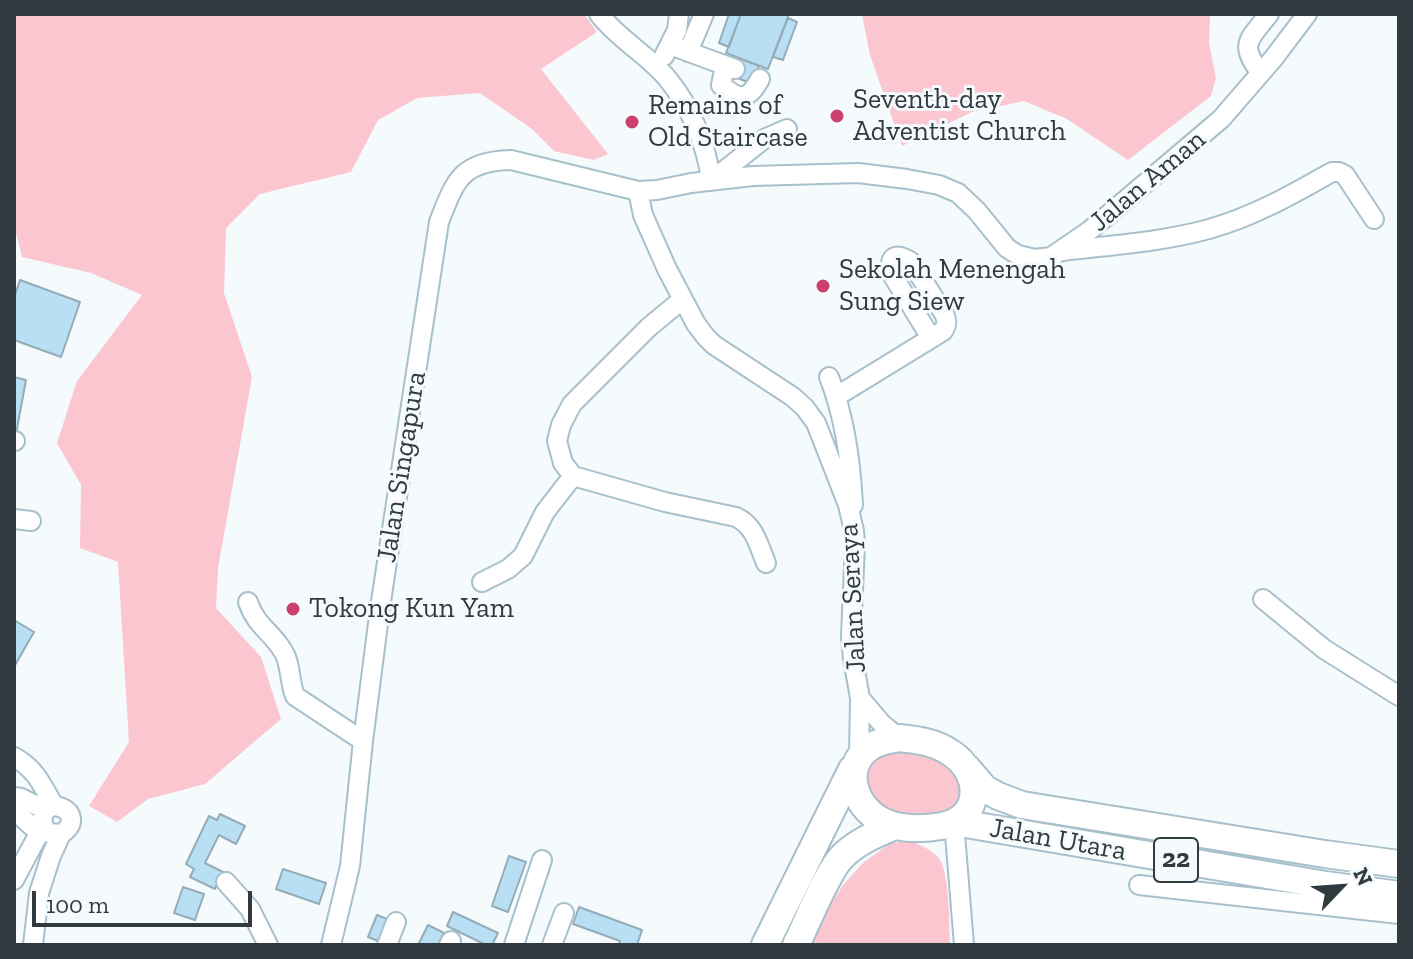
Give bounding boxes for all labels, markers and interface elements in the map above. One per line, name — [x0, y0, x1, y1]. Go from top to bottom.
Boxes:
place label: Seventh-day Adventist Church — [853, 83, 1066, 149]
place label: Remains of Old Staircase — [648, 89, 808, 155]
marker: Seventh-day Adventist Church — [828, 107, 846, 125]
marker: Remains of Old Staircase — [623, 113, 641, 131]
street label: Jalan Aman — [1083, 123, 1213, 239]
place label: Sekolah Menengah Sung Siew — [839, 253, 1066, 319]
marker: Sekolah Menengah Sung Siew — [814, 277, 832, 295]
street label: Jalan Singapura — [370, 369, 434, 565]
street label: Jalan Seraya — [832, 522, 874, 674]
place label: Tokong Kun Yam — [309, 592, 514, 626]
marker: Tokong Kun Yam — [284, 600, 302, 618]
street label: Jalan Utara — [987, 811, 1129, 869]
road number: 22 — [1154, 838, 1198, 882]
north arrow — [1301, 847, 1381, 927]
text: N — [1347, 863, 1379, 890]
scale bar — [36, 875, 256, 925]
text: 100 m — [46, 890, 109, 919]

